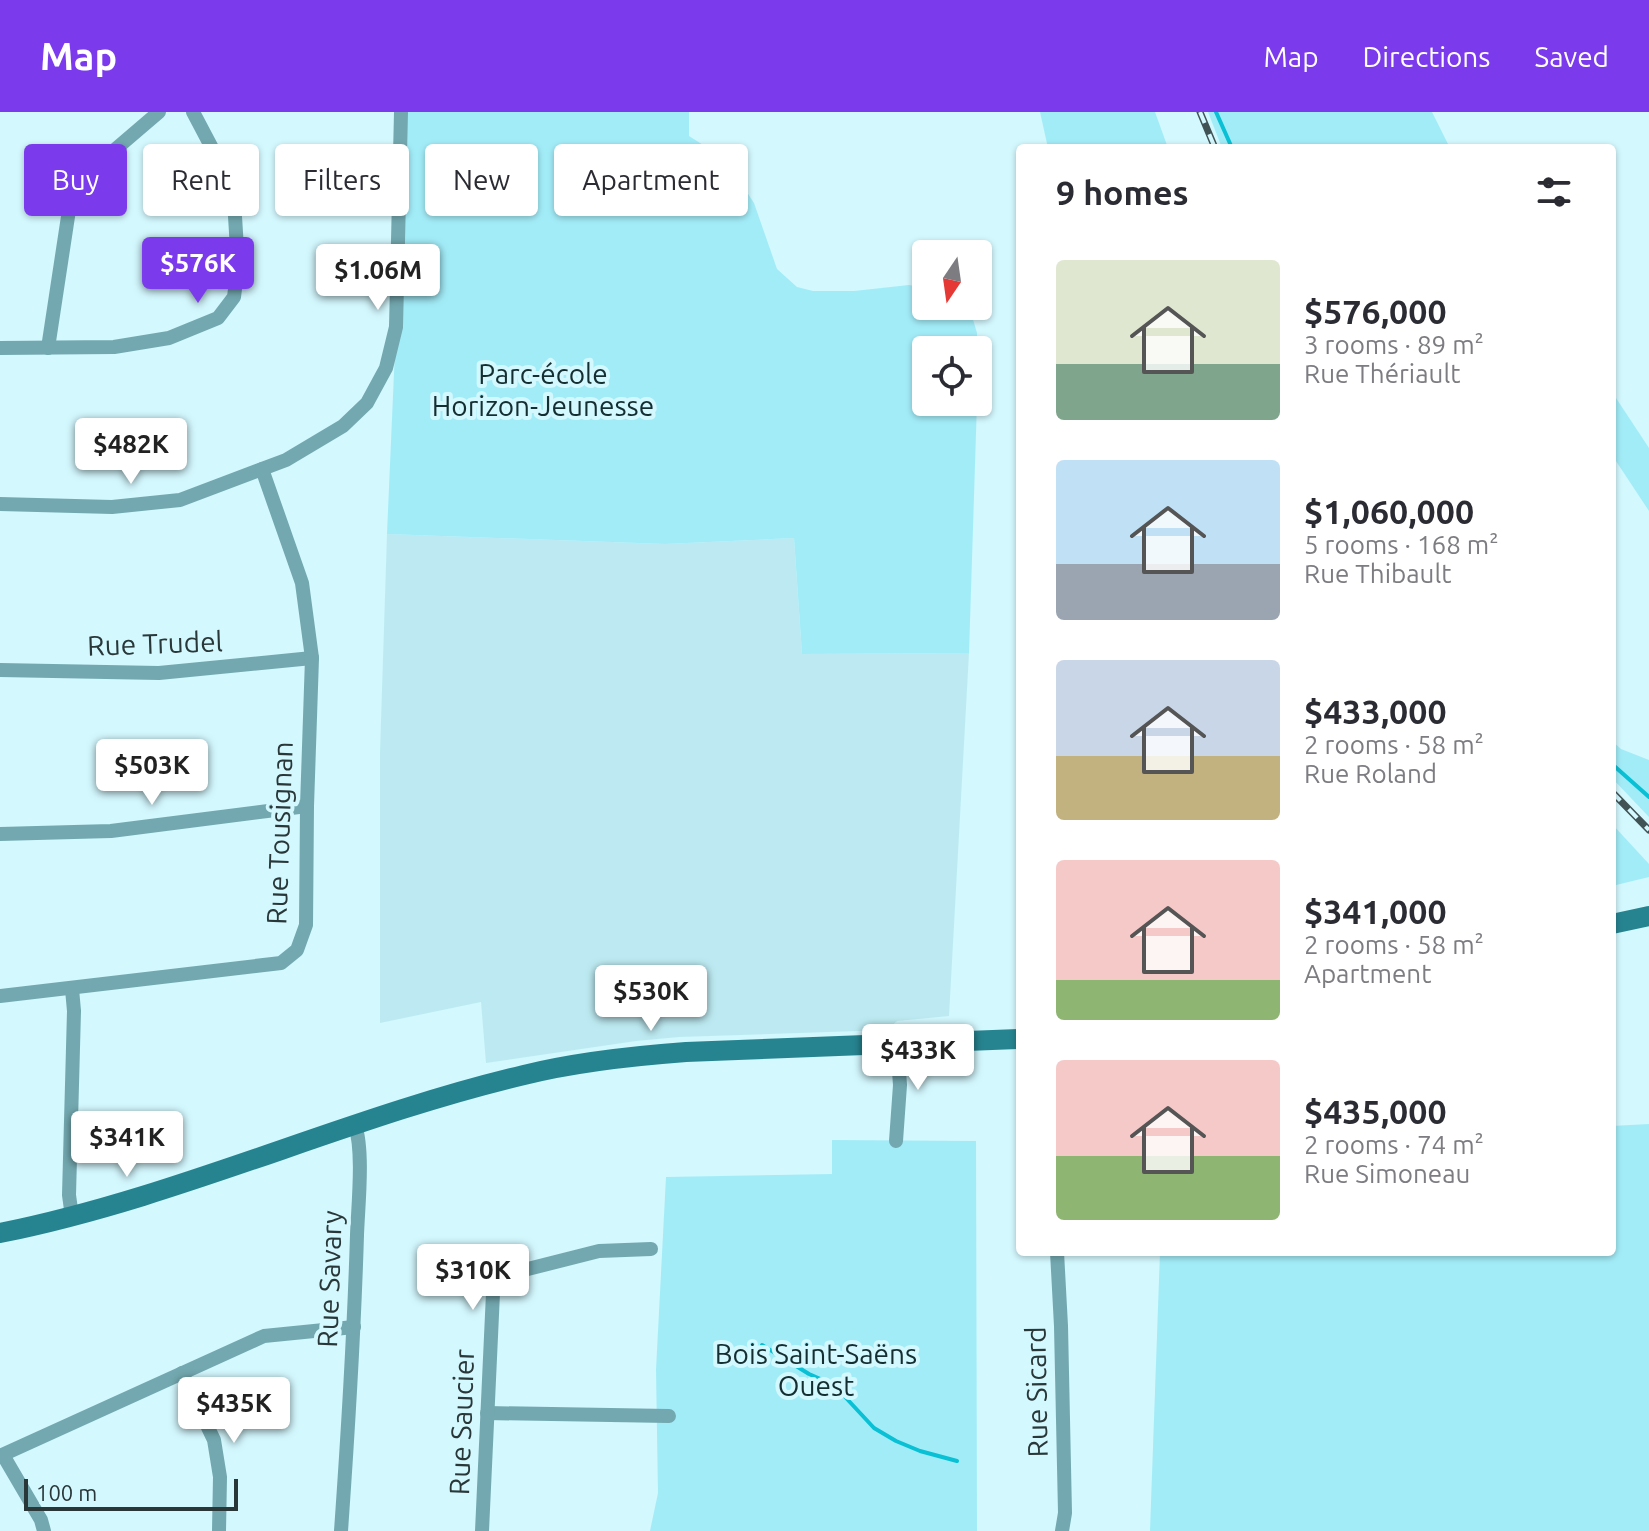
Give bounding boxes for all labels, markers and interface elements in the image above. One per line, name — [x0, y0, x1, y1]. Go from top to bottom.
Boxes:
text: Map — [40, 35, 117, 77]
text: Map — [1263, 41, 1319, 72]
text: Directions — [1363, 41, 1490, 72]
text: Saved — [1534, 41, 1609, 72]
chip: Buy — [24, 144, 127, 216]
chip: Rent — [143, 144, 259, 216]
chip: Filters — [275, 144, 409, 216]
chip: New — [425, 144, 538, 216]
chip: Apartment — [554, 144, 748, 216]
icon: filters — [1532, 170, 1576, 214]
text: 9 homes — [1056, 173, 1189, 211]
pin: $576K — [142, 237, 254, 305]
north arrow — [912, 240, 992, 320]
map controls — [912, 240, 992, 416]
pin: $1.06M — [313, 244, 443, 312]
text: $576K — [160, 248, 236, 277]
text: $1.06M — [334, 255, 422, 284]
icon: home — [1120, 292, 1216, 388]
text: $576,000 — [1304, 292, 1447, 330]
text: 3 rooms · 89 m² — [1304, 330, 1484, 359]
button: locate — [912, 336, 992, 416]
park label: Parc-école Horizon-Jeunesse — [432, 358, 654, 421]
text: Rue Thériault — [1304, 359, 1460, 388]
pin: $482K — [75, 418, 187, 486]
text: $482K — [93, 429, 169, 458]
icon: home — [1120, 492, 1216, 588]
text: $1,060,000 — [1304, 492, 1474, 530]
text: 5 rooms · 168 m² — [1304, 530, 1499, 559]
text: Rue Thibault — [1304, 559, 1451, 588]
street label: Rue Trudel — [87, 625, 223, 661]
icon: home — [1120, 692, 1216, 788]
text: $433,000 — [1304, 692, 1447, 730]
text: 2 rooms · 58 m² — [1304, 730, 1484, 759]
pin: $503K — [96, 739, 208, 807]
street label: Rue Tousignan — [260, 741, 298, 925]
text: $503K — [114, 750, 190, 779]
text: Rue Roland — [1304, 759, 1437, 788]
icon: home — [1120, 892, 1216, 988]
text: $341,000 — [1304, 892, 1447, 930]
text: 2 rooms · 58 m² — [1304, 930, 1484, 959]
text: Apartment — [1304, 959, 1431, 988]
pin: $530K — [595, 965, 707, 1033]
text: $530K — [613, 976, 689, 1005]
pin: $433K — [862, 1024, 974, 1092]
text: $433K — [880, 1035, 956, 1064]
icon: home — [1120, 1092, 1216, 1188]
text: $435,000 — [1304, 1092, 1447, 1130]
pin: $341K — [71, 1111, 183, 1179]
text: $341K — [89, 1122, 165, 1151]
text: 2 rooms · 74 m² — [1304, 1130, 1484, 1159]
text: Rue Simoneau — [1304, 1159, 1470, 1188]
street label: Rue Savary — [311, 1210, 347, 1348]
pin: $310K — [417, 1244, 529, 1312]
text: $310K — [435, 1255, 511, 1284]
street label: Rue Sicard — [1019, 1326, 1053, 1458]
park label: Bois Saint-Saëns Ouest — [715, 1338, 917, 1401]
street label: Rue Saucier — [443, 1348, 479, 1496]
pin: $435K — [178, 1377, 290, 1445]
text: $435K — [196, 1388, 272, 1417]
scale bar — [24, 1475, 238, 1511]
text: 100 m — [36, 1480, 97, 1505]

